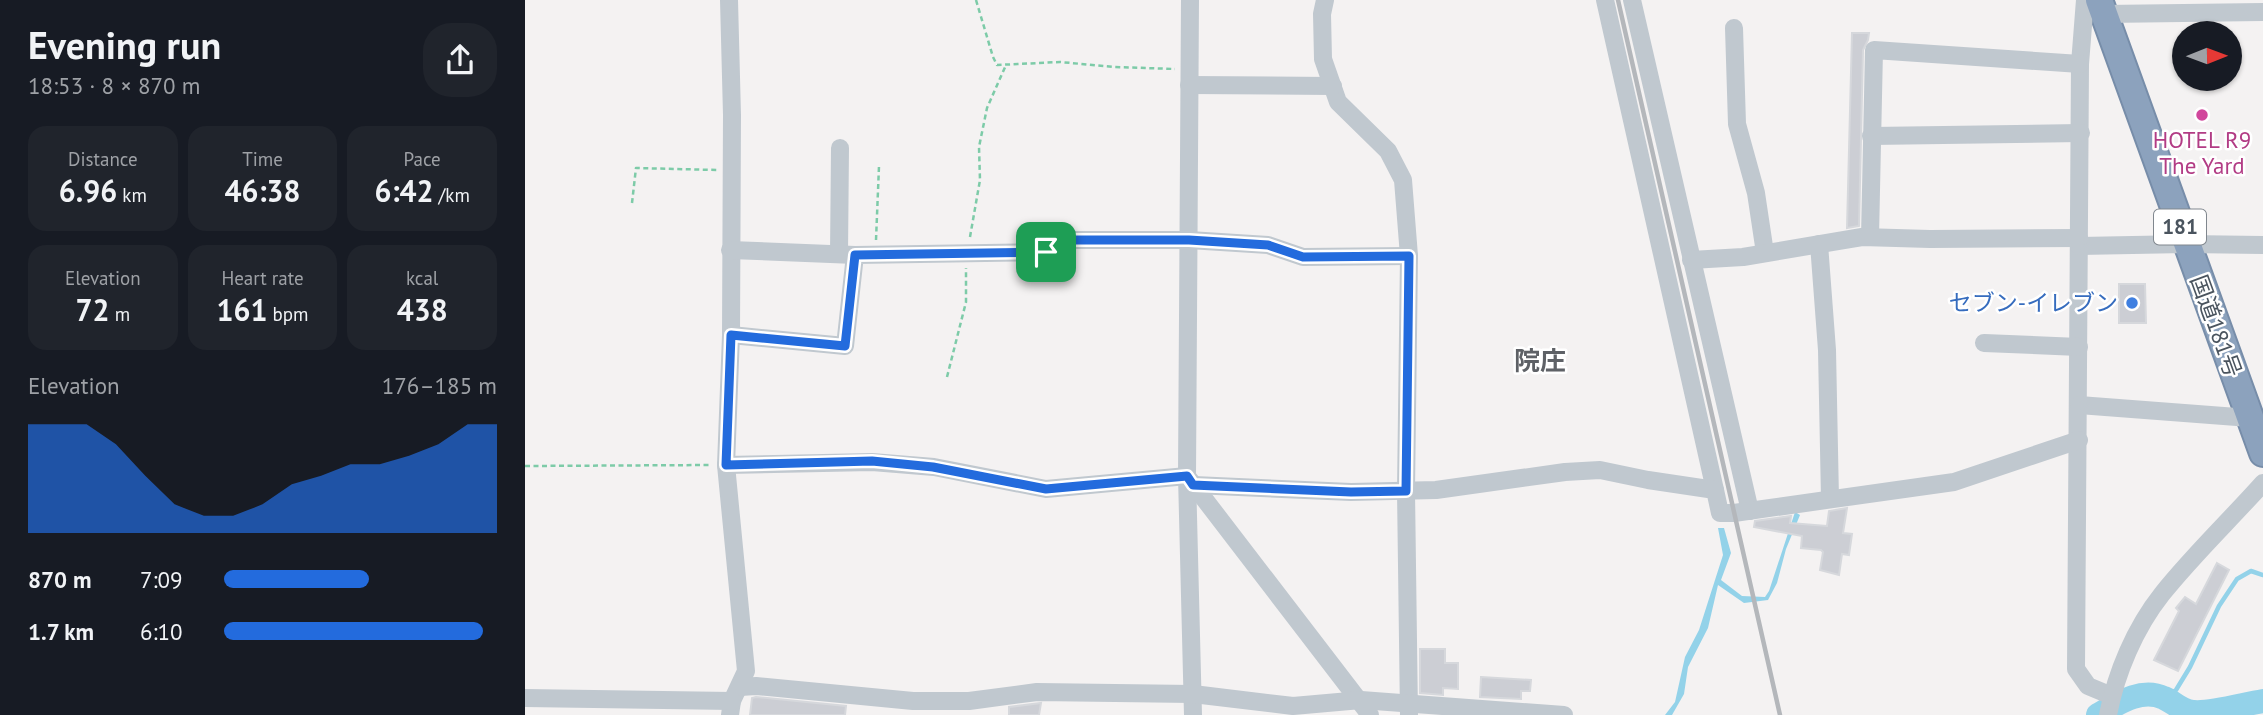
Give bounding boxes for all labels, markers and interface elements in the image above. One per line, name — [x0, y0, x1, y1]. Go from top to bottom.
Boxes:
text: Evening run — [28, 20, 221, 69]
north arrow — [2172, 21, 2242, 91]
map controls — [2172, 21, 2242, 91]
button: share — [423, 23, 497, 97]
text: 18:53 · 8 × 870 m — [28, 71, 200, 100]
marker: HOTEL R9 The Yard — [2194, 107, 2210, 123]
place label: HOTEL R9 The Yard — [2153, 125, 2251, 180]
text: Distance — [68, 147, 138, 171]
text: Time — [242, 147, 283, 171]
text: Pace — [404, 147, 441, 171]
text: 6.96 — [59, 171, 117, 210]
text: 46:38 — [224, 171, 301, 210]
text: 6:42 — [374, 171, 434, 210]
text: km — [117, 183, 147, 207]
text: /km — [434, 183, 470, 207]
road number: 181 — [2154, 210, 2206, 244]
pin — [1016, 222, 1076, 282]
icon: arrive — [1027, 233, 1065, 271]
text: Elevation — [65, 266, 141, 290]
text: Heart rate — [221, 266, 304, 290]
text: kcal — [406, 266, 438, 290]
street label: 国道181号 — [2185, 271, 2248, 381]
place label: セブン-イレブン — [1949, 288, 2118, 317]
text: 72 — [76, 290, 110, 329]
text: 161 — [216, 290, 267, 329]
text: 438 — [397, 290, 448, 329]
marker: セブン-イレブン — [2124, 295, 2140, 311]
text: m — [110, 302, 130, 326]
text: bpm — [267, 302, 309, 326]
district label: 院庄 — [1514, 344, 1566, 377]
text: Elevation — [28, 371, 120, 400]
text: 176–185 m — [382, 371, 497, 400]
text: 870 m — [28, 565, 91, 594]
text: 7:09 — [140, 565, 183, 594]
text: 1.7 km — [28, 617, 94, 646]
text: 6:10 — [140, 617, 183, 646]

